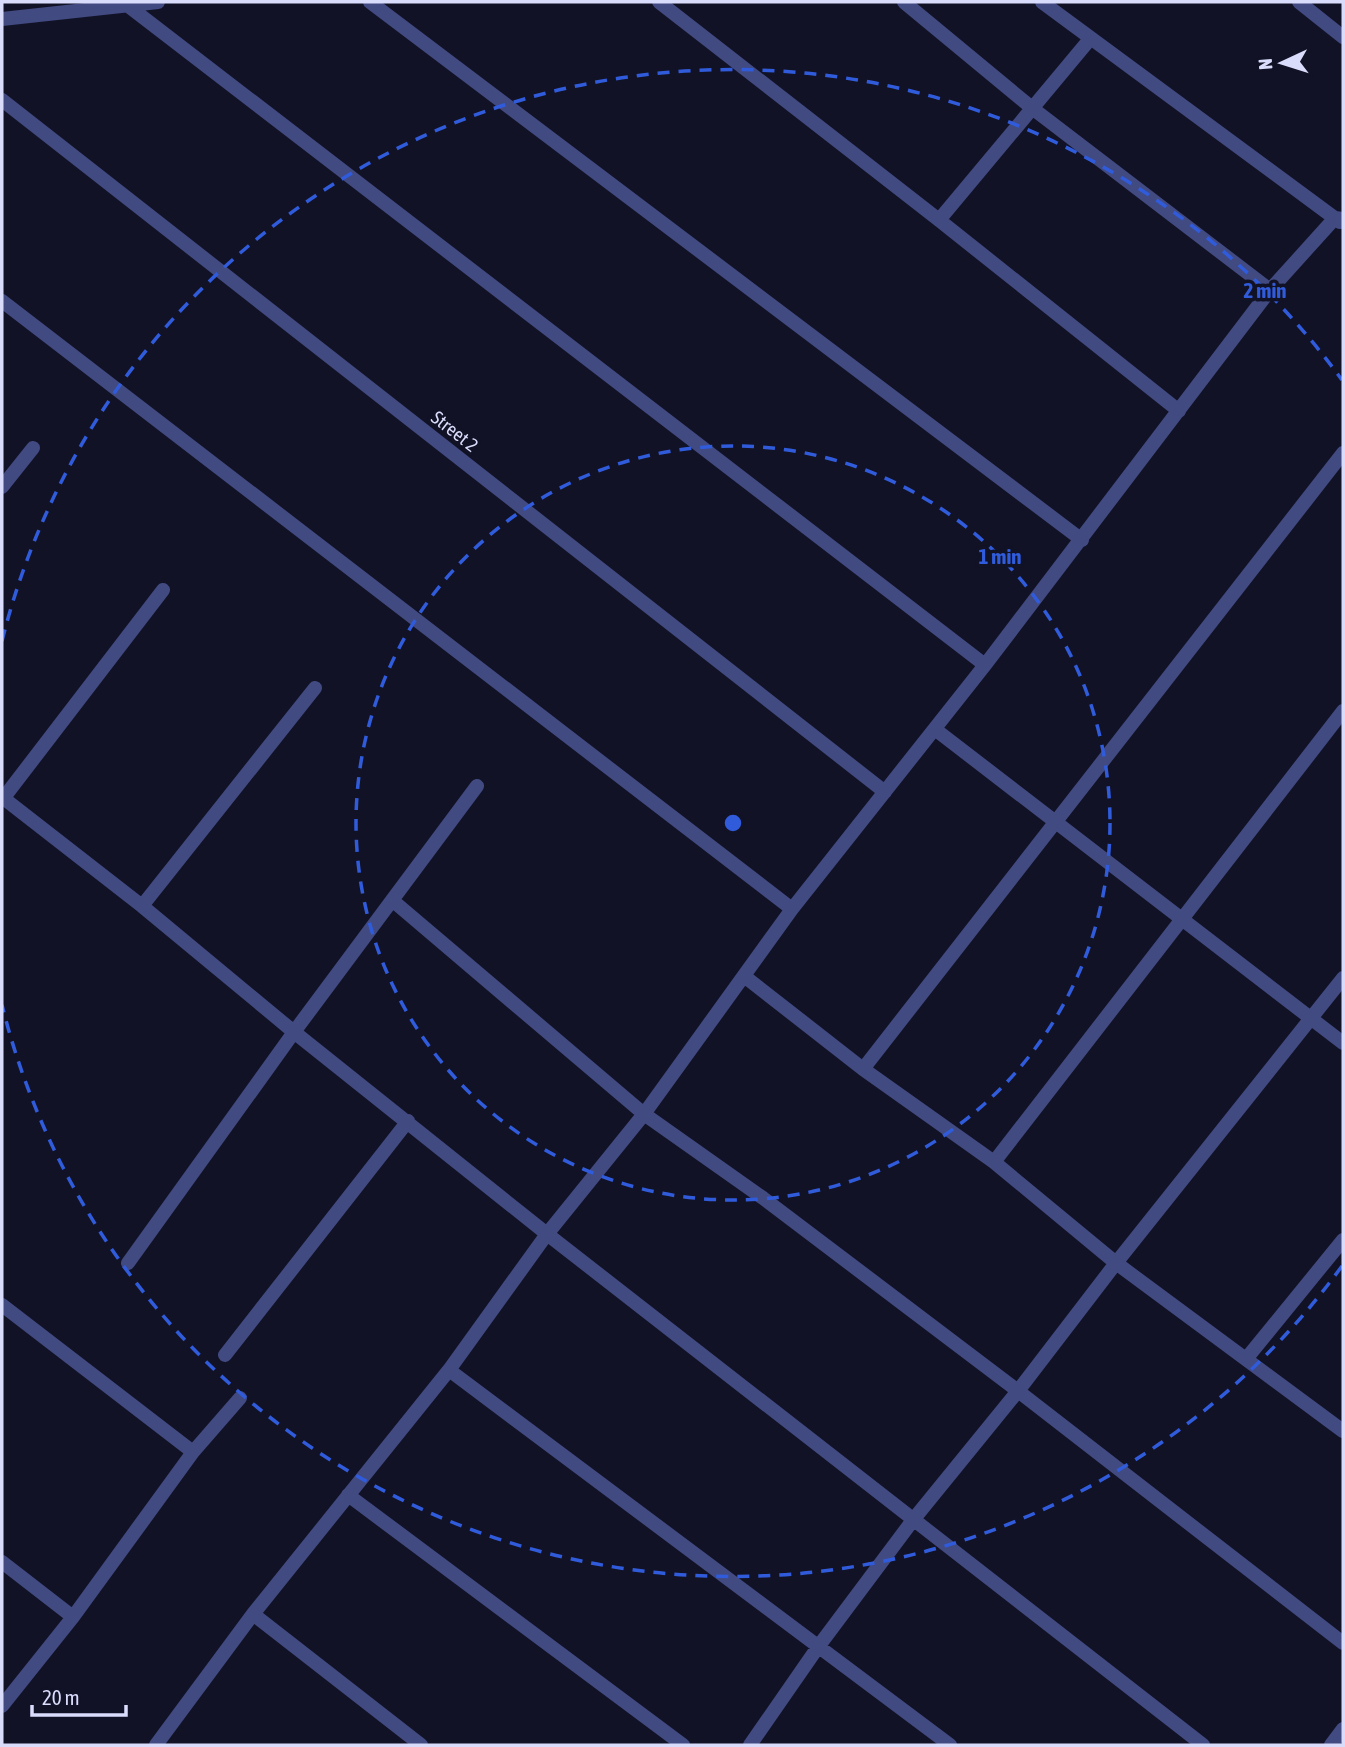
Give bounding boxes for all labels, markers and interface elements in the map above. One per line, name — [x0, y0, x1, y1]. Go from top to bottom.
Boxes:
north arrow — [1247, 28, 1317, 98]
text: N — [1254, 58, 1276, 71]
text: 2 min — [1244, 278, 1286, 302]
street label: Street 2 — [427, 406, 483, 456]
text: 1 min — [979, 544, 1021, 568]
centre of rings — [721, 811, 745, 835]
scale bar — [32, 1674, 126, 1718]
text: 20 m — [42, 1685, 80, 1709]

